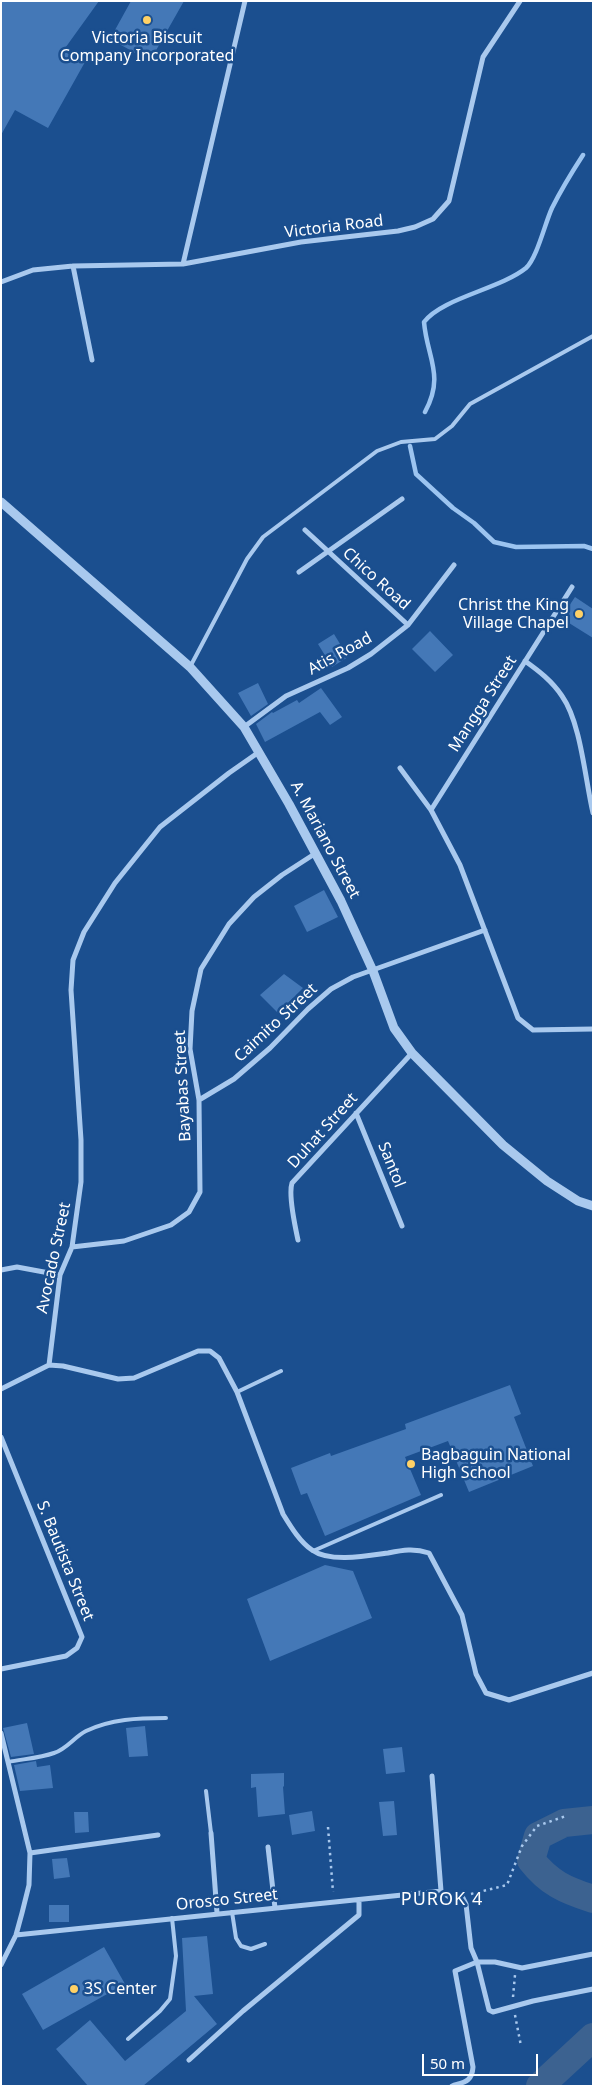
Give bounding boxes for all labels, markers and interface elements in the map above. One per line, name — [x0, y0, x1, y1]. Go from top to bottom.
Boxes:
marker: Victoria Biscuit Company Incorporated — [141, 14, 153, 26]
place label: Victoria Biscuit Company Incorporated — [60, 28, 234, 66]
street label: Victoria Road — [284, 211, 384, 243]
street label: Chico Road — [338, 544, 414, 614]
place label: Christ the King Village Chapel — [458, 595, 569, 633]
marker: Christ the King Village Chapel — [573, 608, 585, 620]
street label: Atis Road — [305, 629, 375, 679]
street label: Mangga Street — [445, 652, 521, 756]
street label: A. Mariano Street — [286, 778, 364, 902]
street label: Caimito Street — [230, 980, 322, 1066]
street label: Bayabas Street — [170, 1030, 196, 1142]
street label: Duhat Street — [284, 1089, 362, 1173]
street label: Santol — [373, 1140, 409, 1190]
street label: Avocado Street — [33, 1201, 75, 1315]
place label: Bagbaguin National High School — [421, 1445, 571, 1483]
marker: Bagbaguin National High School — [405, 1458, 417, 1470]
street label: S. Bautista Street — [32, 1498, 98, 1624]
street label: Orosco Street — [175, 1885, 279, 1915]
district label: PUROK 4 — [400, 1889, 484, 1911]
place label: 3S Center — [84, 1979, 157, 1999]
marker: 3S Center — [68, 1983, 80, 1995]
scale bar — [424, 2044, 540, 2076]
text: 50 m — [430, 2053, 465, 2073]

